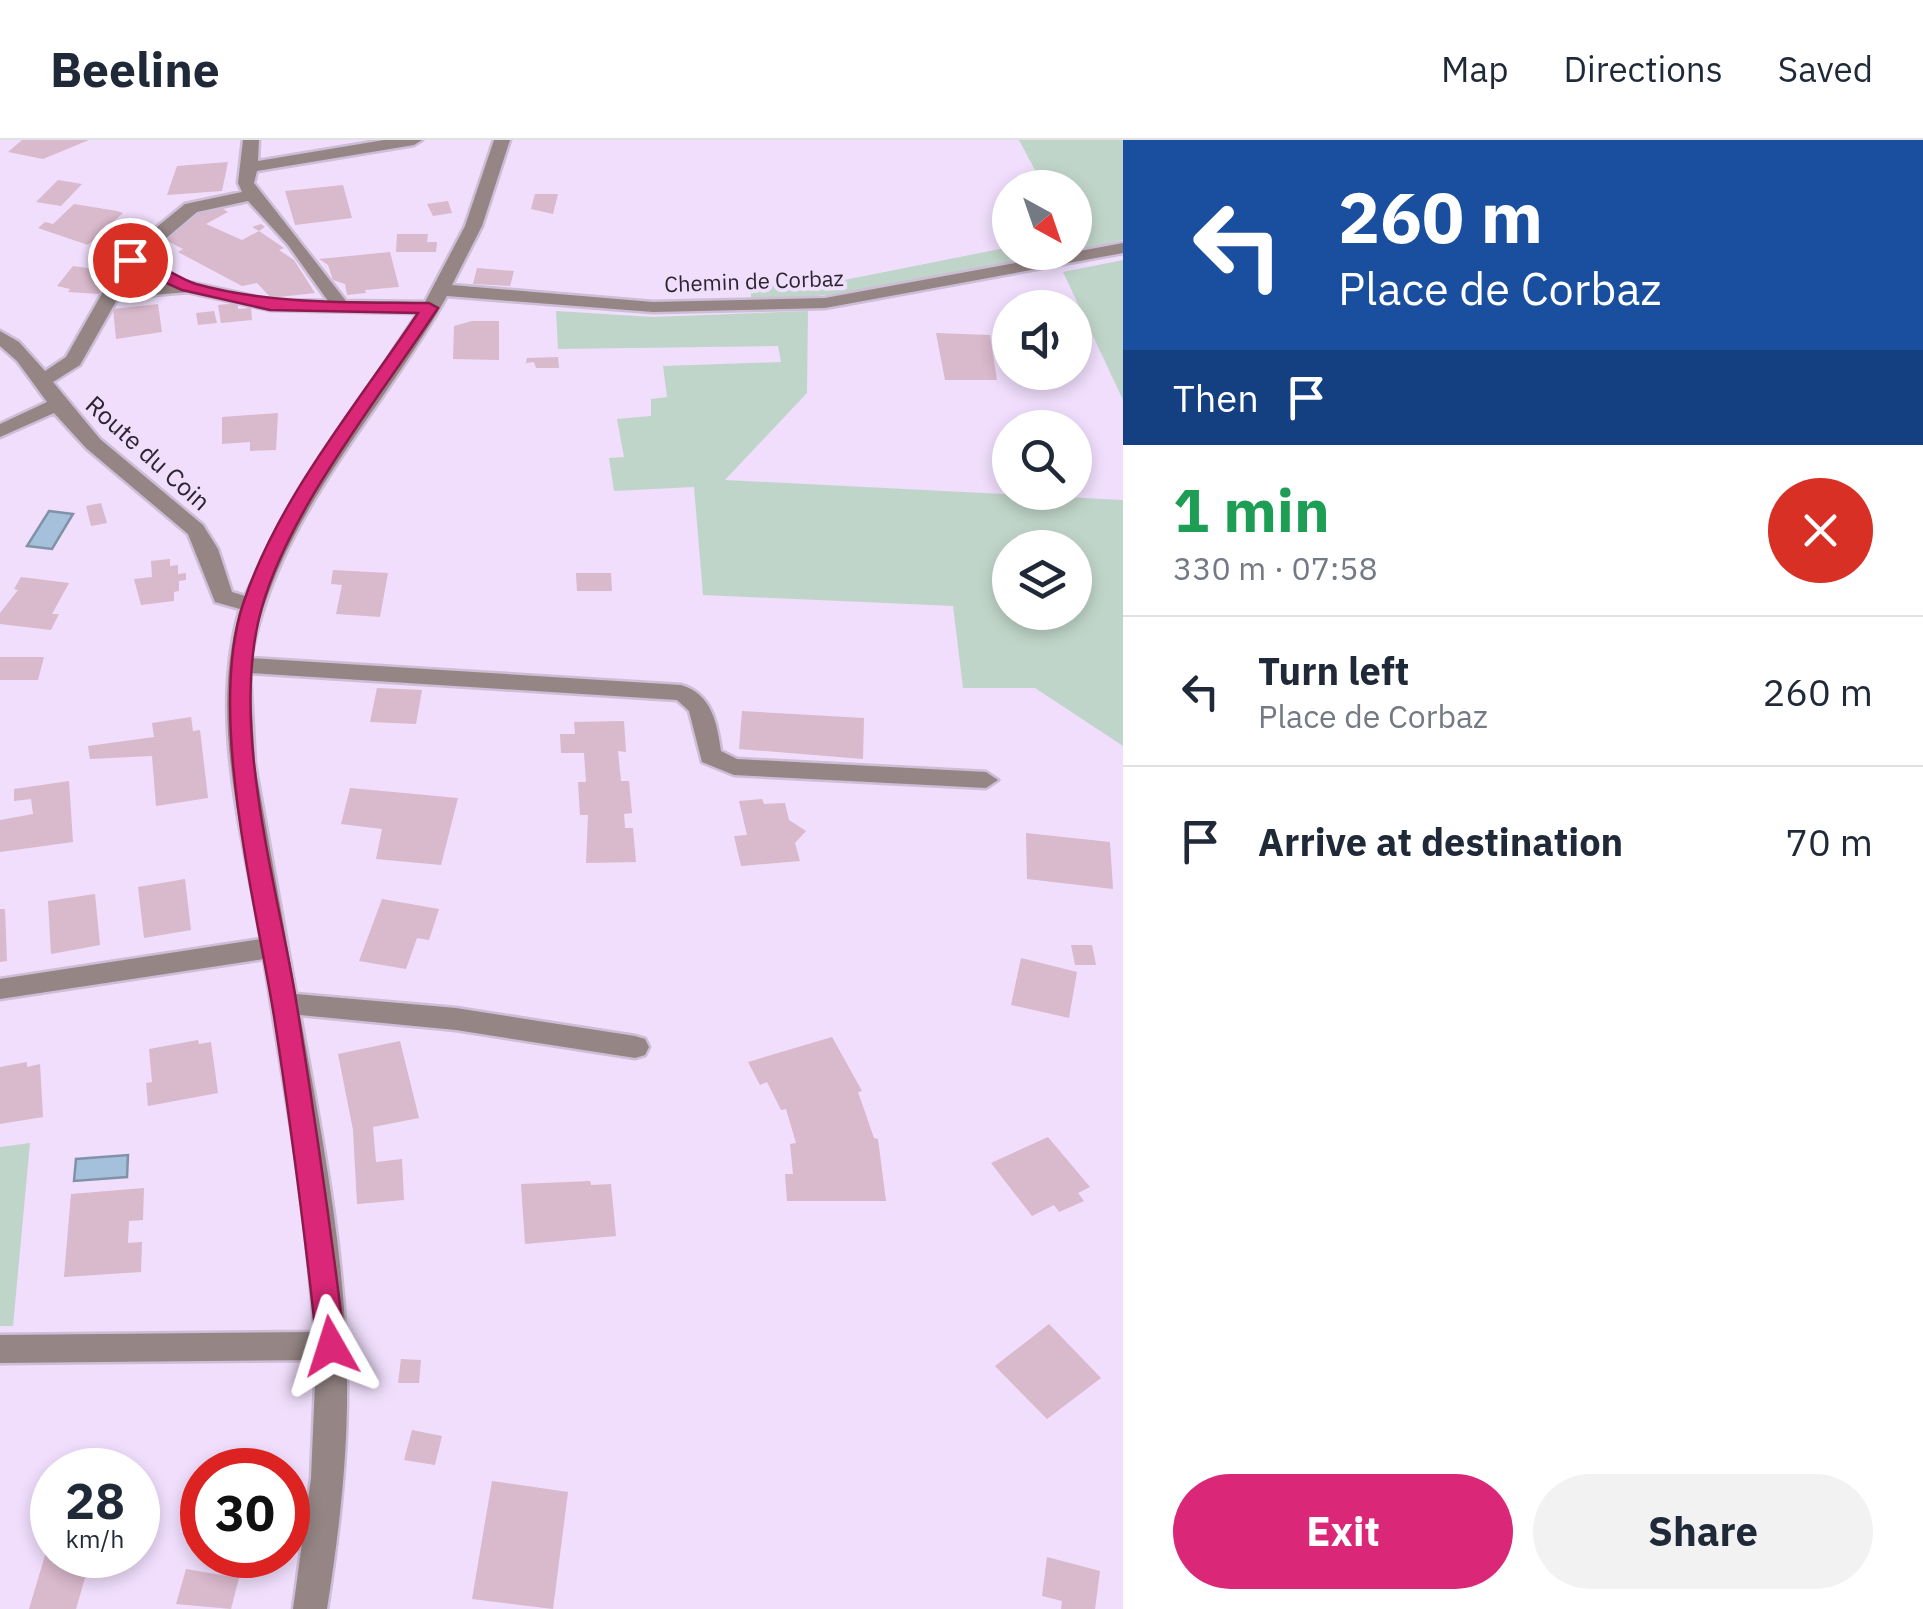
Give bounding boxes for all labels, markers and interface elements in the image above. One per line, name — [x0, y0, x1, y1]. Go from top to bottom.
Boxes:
text: Beeline — [50, 38, 220, 100]
text: Map — [1441, 46, 1509, 92]
text: Directions — [1564, 46, 1723, 92]
text: Saved — [1778, 46, 1873, 92]
north arrow — [992, 170, 1092, 270]
map controls — [992, 170, 1092, 630]
text: 260 m — [1338, 171, 1543, 262]
icon: left — [1173, 180, 1303, 310]
pin — [88, 218, 173, 303]
icon: arrive — [103, 233, 158, 288]
text: Place de Corbaz — [1338, 259, 1661, 317]
street label: Chemin de Corbaz — [664, 263, 844, 298]
button: sound — [992, 290, 1092, 390]
icon: arrive — [1279, 370, 1334, 425]
text: Then — [1173, 373, 1259, 422]
street label: Route du Coin — [79, 388, 218, 517]
button: search — [992, 410, 1092, 510]
text: 1 min — [1173, 470, 1330, 549]
button: close — [1768, 478, 1873, 583]
button: layers — [992, 530, 1092, 630]
text: 330 m · 07:58 — [1173, 547, 1378, 589]
text: Turn left — [1258, 646, 1409, 695]
icon: left — [1173, 664, 1228, 719]
text: 260 m — [1762, 667, 1873, 716]
text: Place de Corbaz — [1258, 695, 1488, 737]
icon: arrive — [1173, 814, 1228, 869]
text: Arrive at destination — [1258, 817, 1623, 866]
text: 70 m — [1785, 817, 1873, 866]
position arrow — [279, 1294, 383, 1398]
speed limit sign: 30 — [180, 1448, 310, 1578]
text: 28 — [65, 1468, 125, 1533]
button: Exit — [1173, 1474, 1513, 1589]
button: Share — [1533, 1474, 1873, 1589]
text: km/h — [66, 1522, 124, 1555]

